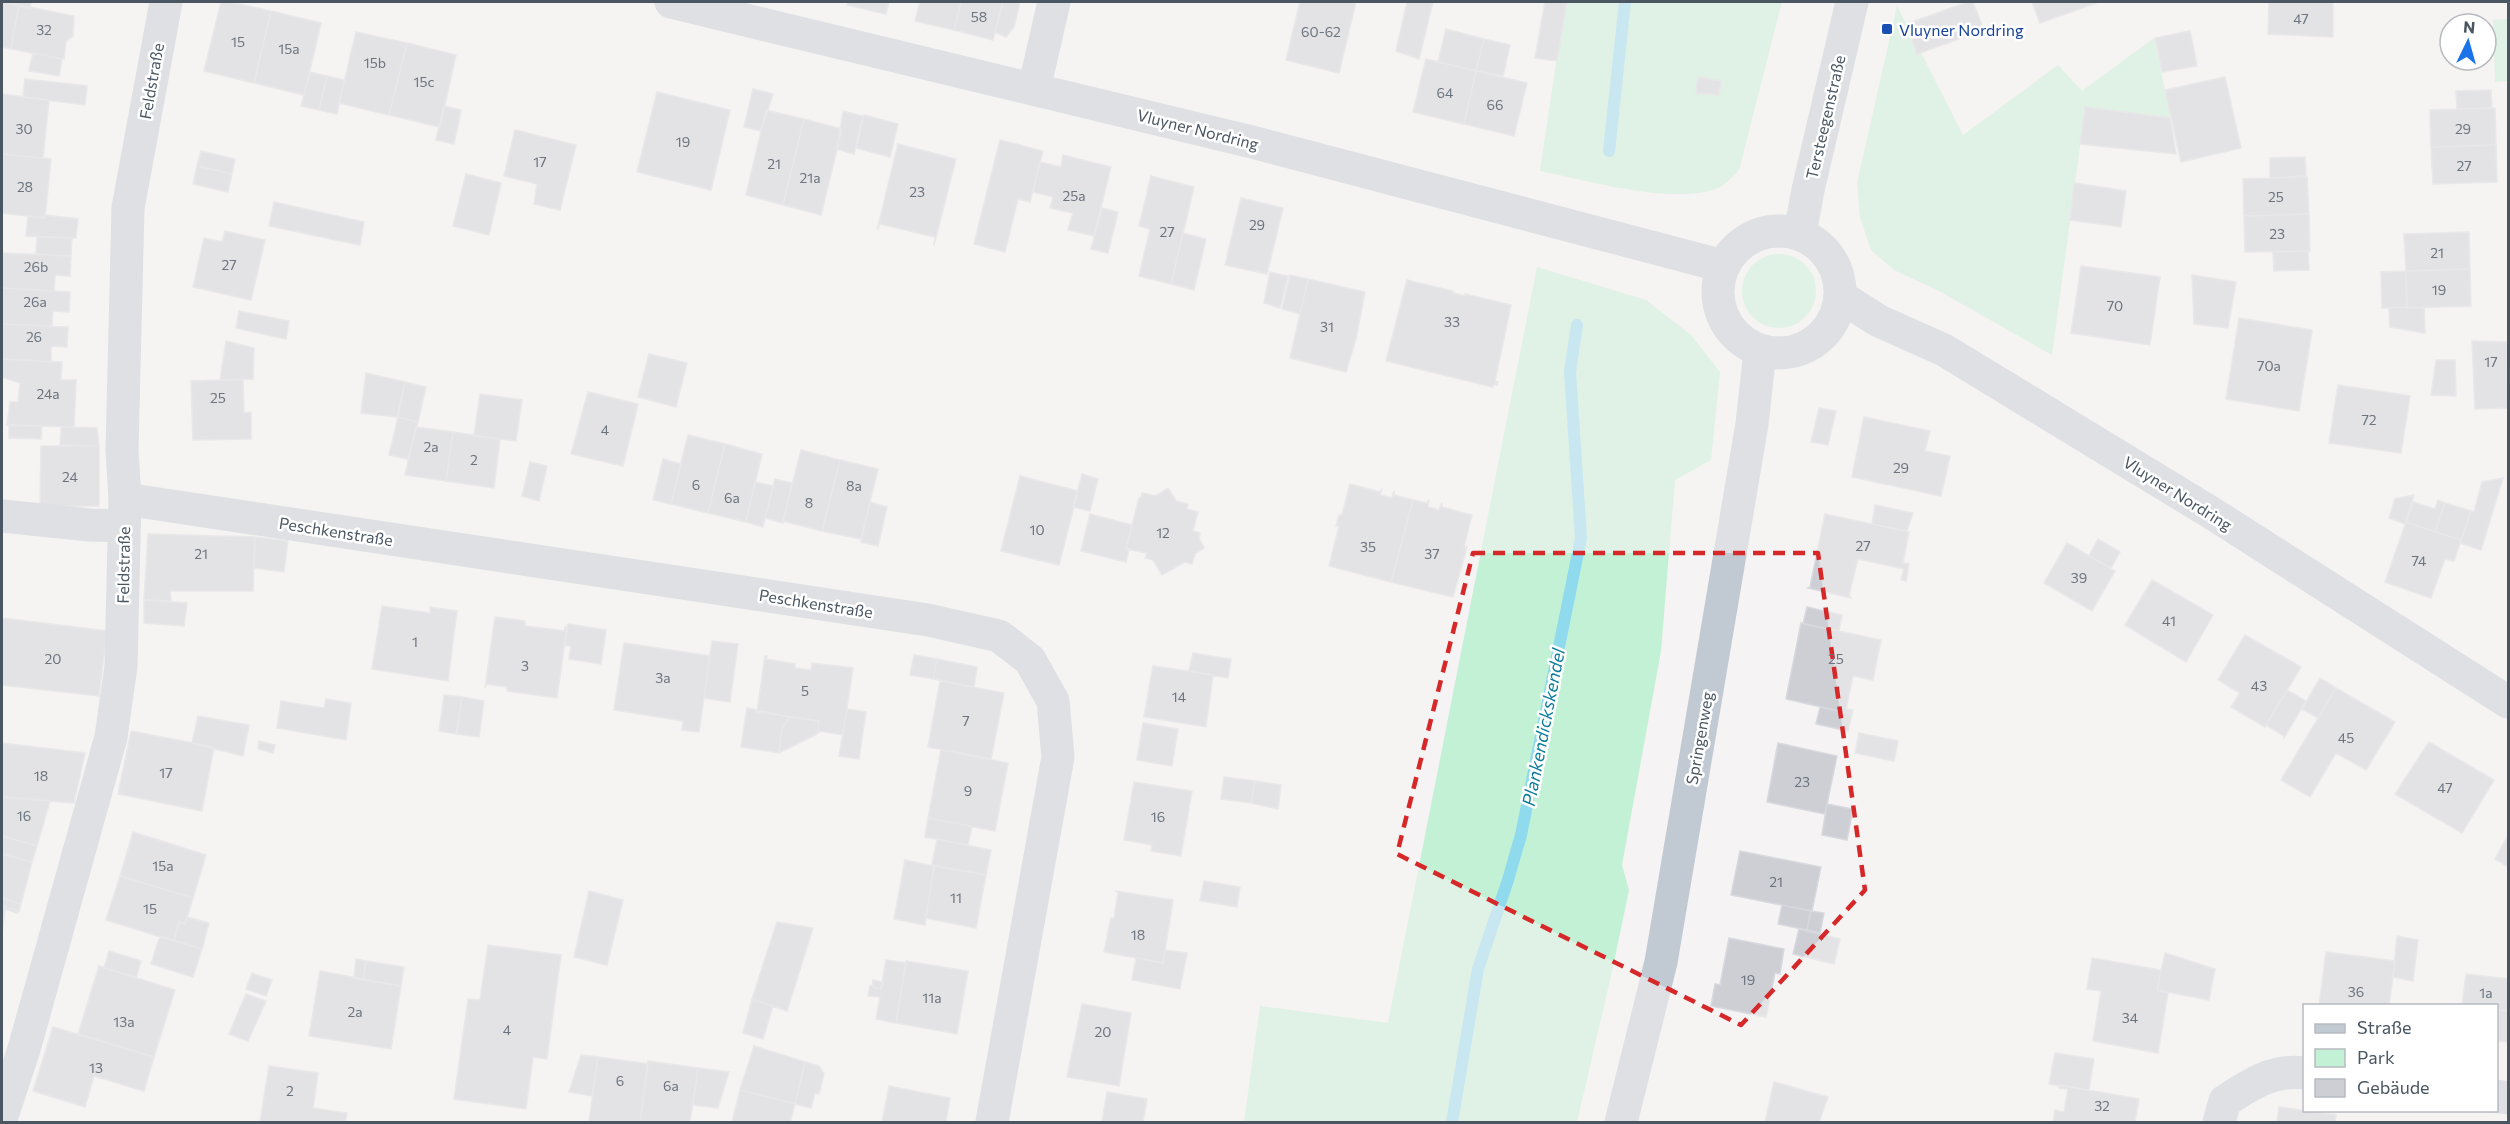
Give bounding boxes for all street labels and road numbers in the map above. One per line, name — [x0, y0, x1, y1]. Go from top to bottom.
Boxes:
street label: Feldstraße — [135, 41, 167, 121]
street label: Tersteegenstraße — [1801, 53, 1849, 181]
street label: Vluyner Nordring — [1135, 105, 1261, 153]
street label: Vluyner Nordring — [2120, 452, 2236, 534]
street label: Peschkenstraße — [278, 513, 394, 549]
street label: Feldstraße — [113, 526, 133, 604]
street label: Peschkenstraße — [758, 585, 874, 621]
street label: Springenweg — [1681, 690, 1717, 786]

